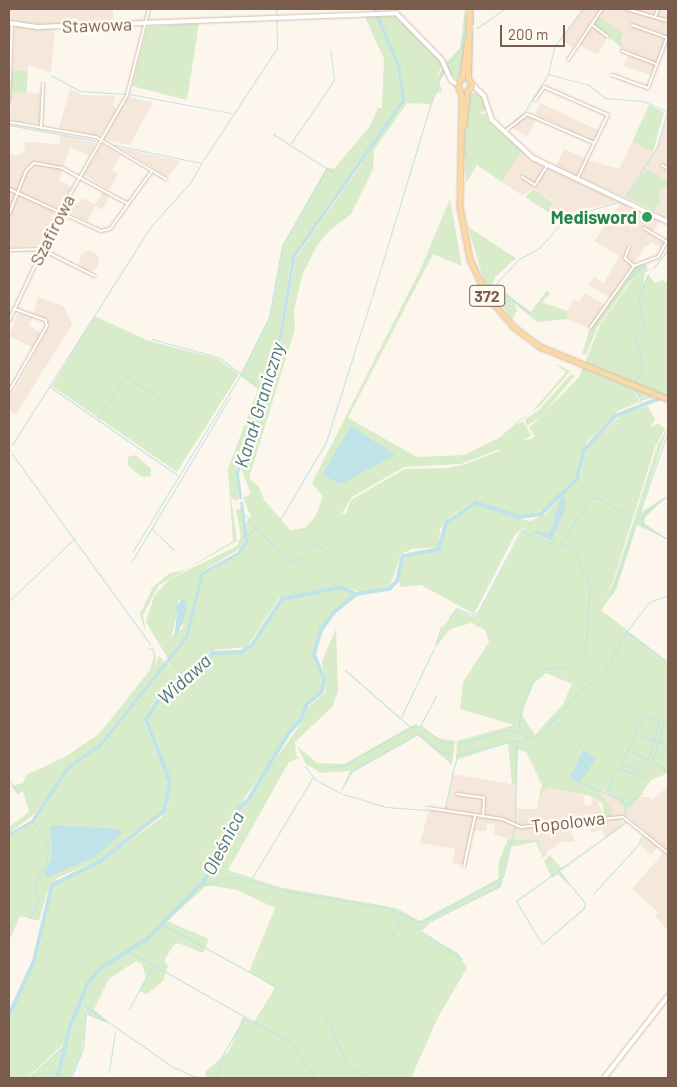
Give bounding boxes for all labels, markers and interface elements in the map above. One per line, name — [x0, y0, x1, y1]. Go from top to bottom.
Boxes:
street label: Stawowa — [62, 13, 132, 37]
scale bar — [502, 15, 567, 47]
text: 200 m — [508, 25, 548, 43]
street label: Szafirowa — [25, 191, 79, 269]
place label: Medisword — [551, 206, 637, 228]
marker: Medisword — [641, 211, 653, 223]
road number: 372 — [468, 282, 506, 310]
water label: Kanał Graniczny — [229, 340, 289, 470]
water label: Widawa — [153, 649, 215, 709]
water label: Oleśnica — [197, 807, 249, 879]
street label: Topolowa — [530, 807, 606, 837]

